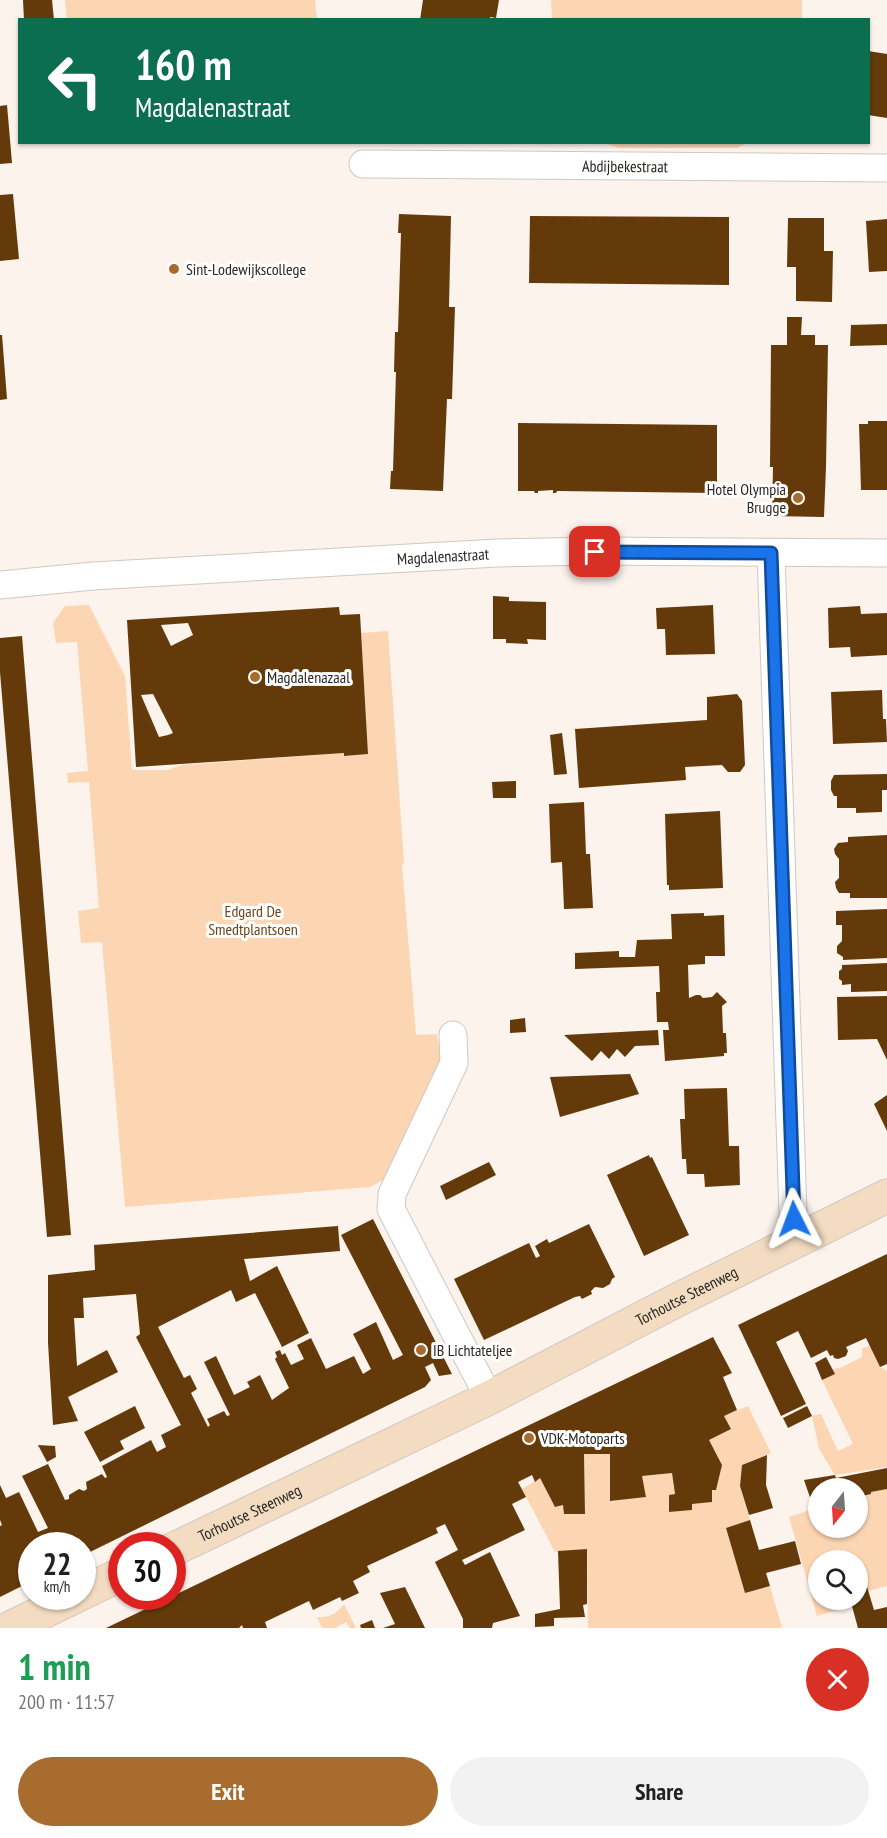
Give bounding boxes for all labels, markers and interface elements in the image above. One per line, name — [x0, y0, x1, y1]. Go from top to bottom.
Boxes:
text: 160 m — [135, 37, 232, 92]
icon: left — [36, 42, 114, 120]
text: Magdalenastraat — [135, 90, 290, 124]
street label: Abdijbekestraat — [582, 156, 669, 176]
place label: Sint-Lodewijkscollege — [186, 259, 306, 279]
marker: Sint-Lodewijkscollege — [167, 262, 181, 276]
place label: Hotel Olympia Brugge — [707, 479, 786, 517]
marker: Hotel Olympia Brugge — [791, 491, 805, 505]
pin — [569, 526, 620, 577]
icon: arrive — [578, 535, 611, 568]
street label: Magdalenastraat — [396, 543, 490, 569]
place label: Magdalenazaal — [267, 667, 350, 687]
marker: Magdalenazaal — [248, 670, 262, 684]
park label: Edgard De Smedtplantsoen — [208, 901, 298, 939]
position arrow — [762, 1187, 826, 1251]
street label: Torhoutse Steenweg — [632, 1262, 741, 1330]
place label: IB Lichtateljee — [433, 1340, 512, 1360]
marker: IB Lichtateljee — [414, 1343, 428, 1357]
place label: VDK-Motoparts — [540, 1428, 625, 1448]
marker: VDK-Motoparts — [522, 1431, 536, 1445]
north arrow — [808, 1478, 868, 1538]
map controls — [808, 1478, 868, 1610]
street label: Torhoutse Steenweg — [195, 1480, 304, 1546]
speed limit sign: 30 — [108, 1532, 186, 1610]
text: 22 — [43, 1544, 71, 1583]
button: search — [808, 1550, 868, 1610]
text: km/h — [44, 1577, 70, 1596]
text: 1 min — [18, 1643, 91, 1690]
button: close — [806, 1648, 869, 1711]
text: 200 m · 11:57 — [18, 1689, 115, 1715]
button: Exit — [18, 1757, 438, 1826]
button: Share — [450, 1757, 869, 1826]

